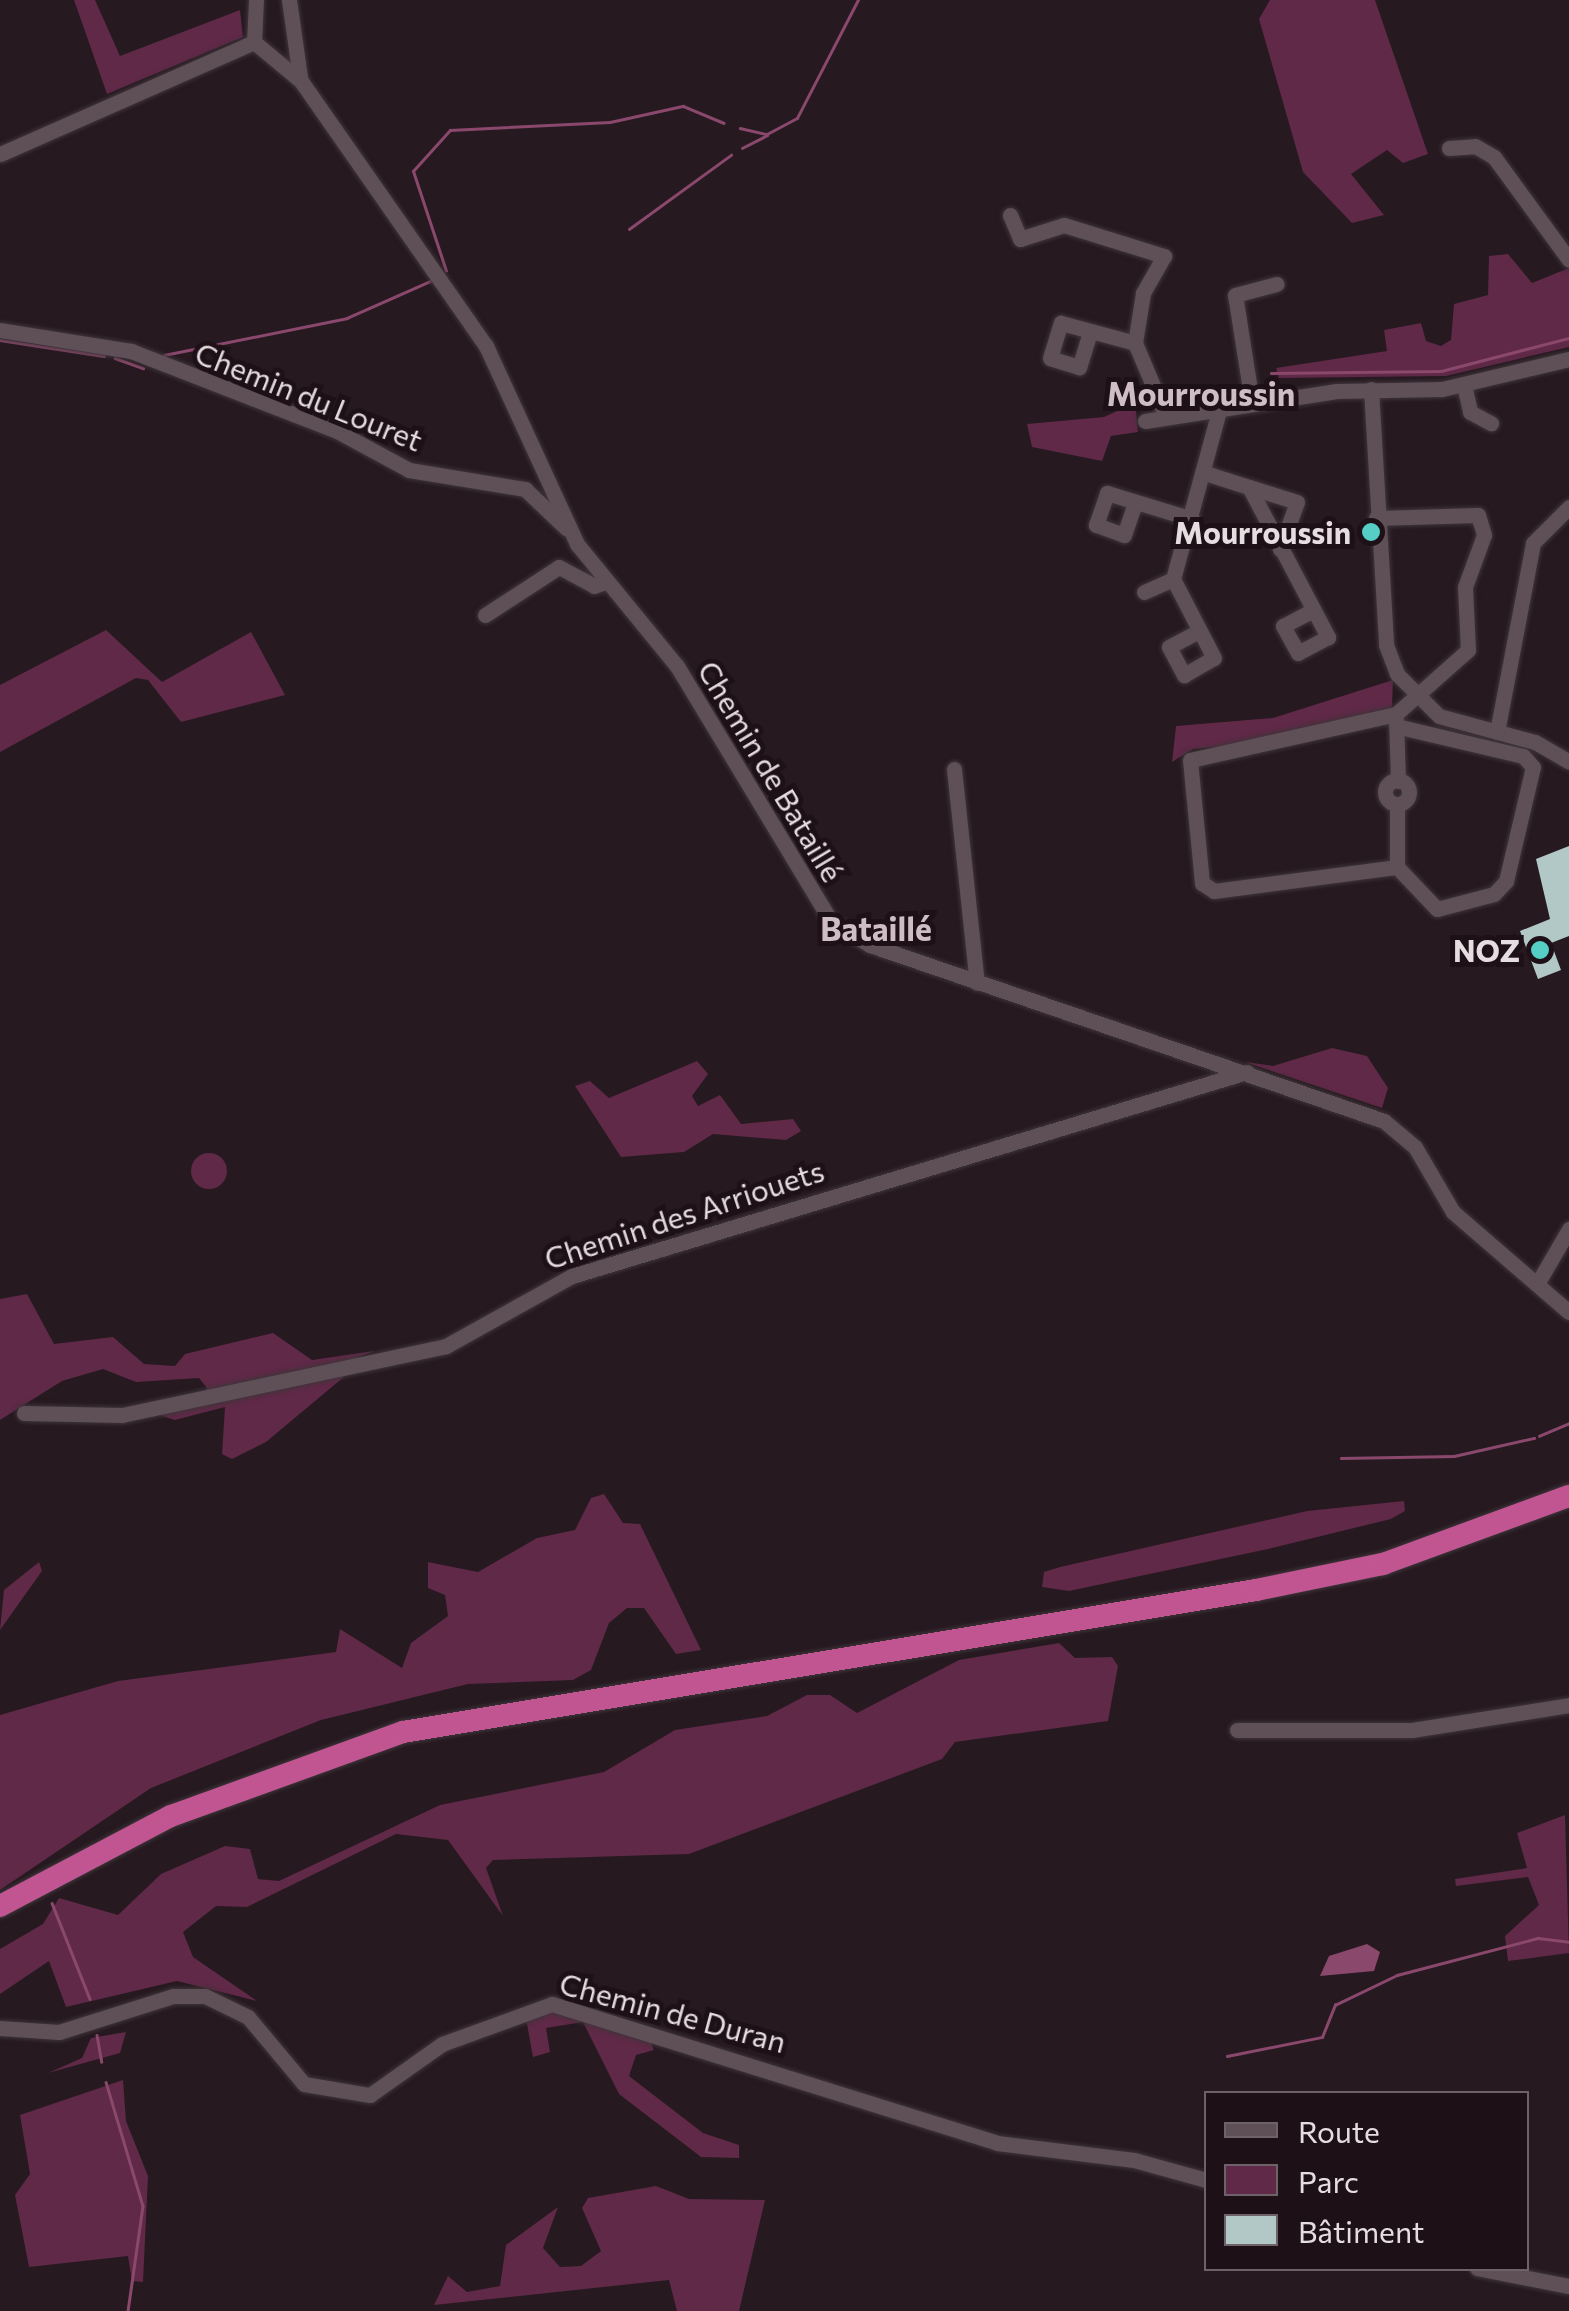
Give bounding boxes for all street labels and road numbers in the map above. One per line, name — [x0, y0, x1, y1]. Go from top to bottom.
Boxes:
street label: Chemin du Louret — [190, 334, 428, 458]
street label: Chemin de Bataillé — [691, 654, 851, 888]
street label: Chemin des Arriouets — [540, 1152, 828, 1276]
street label: Chemin de Duran — [556, 1965, 790, 2059]

